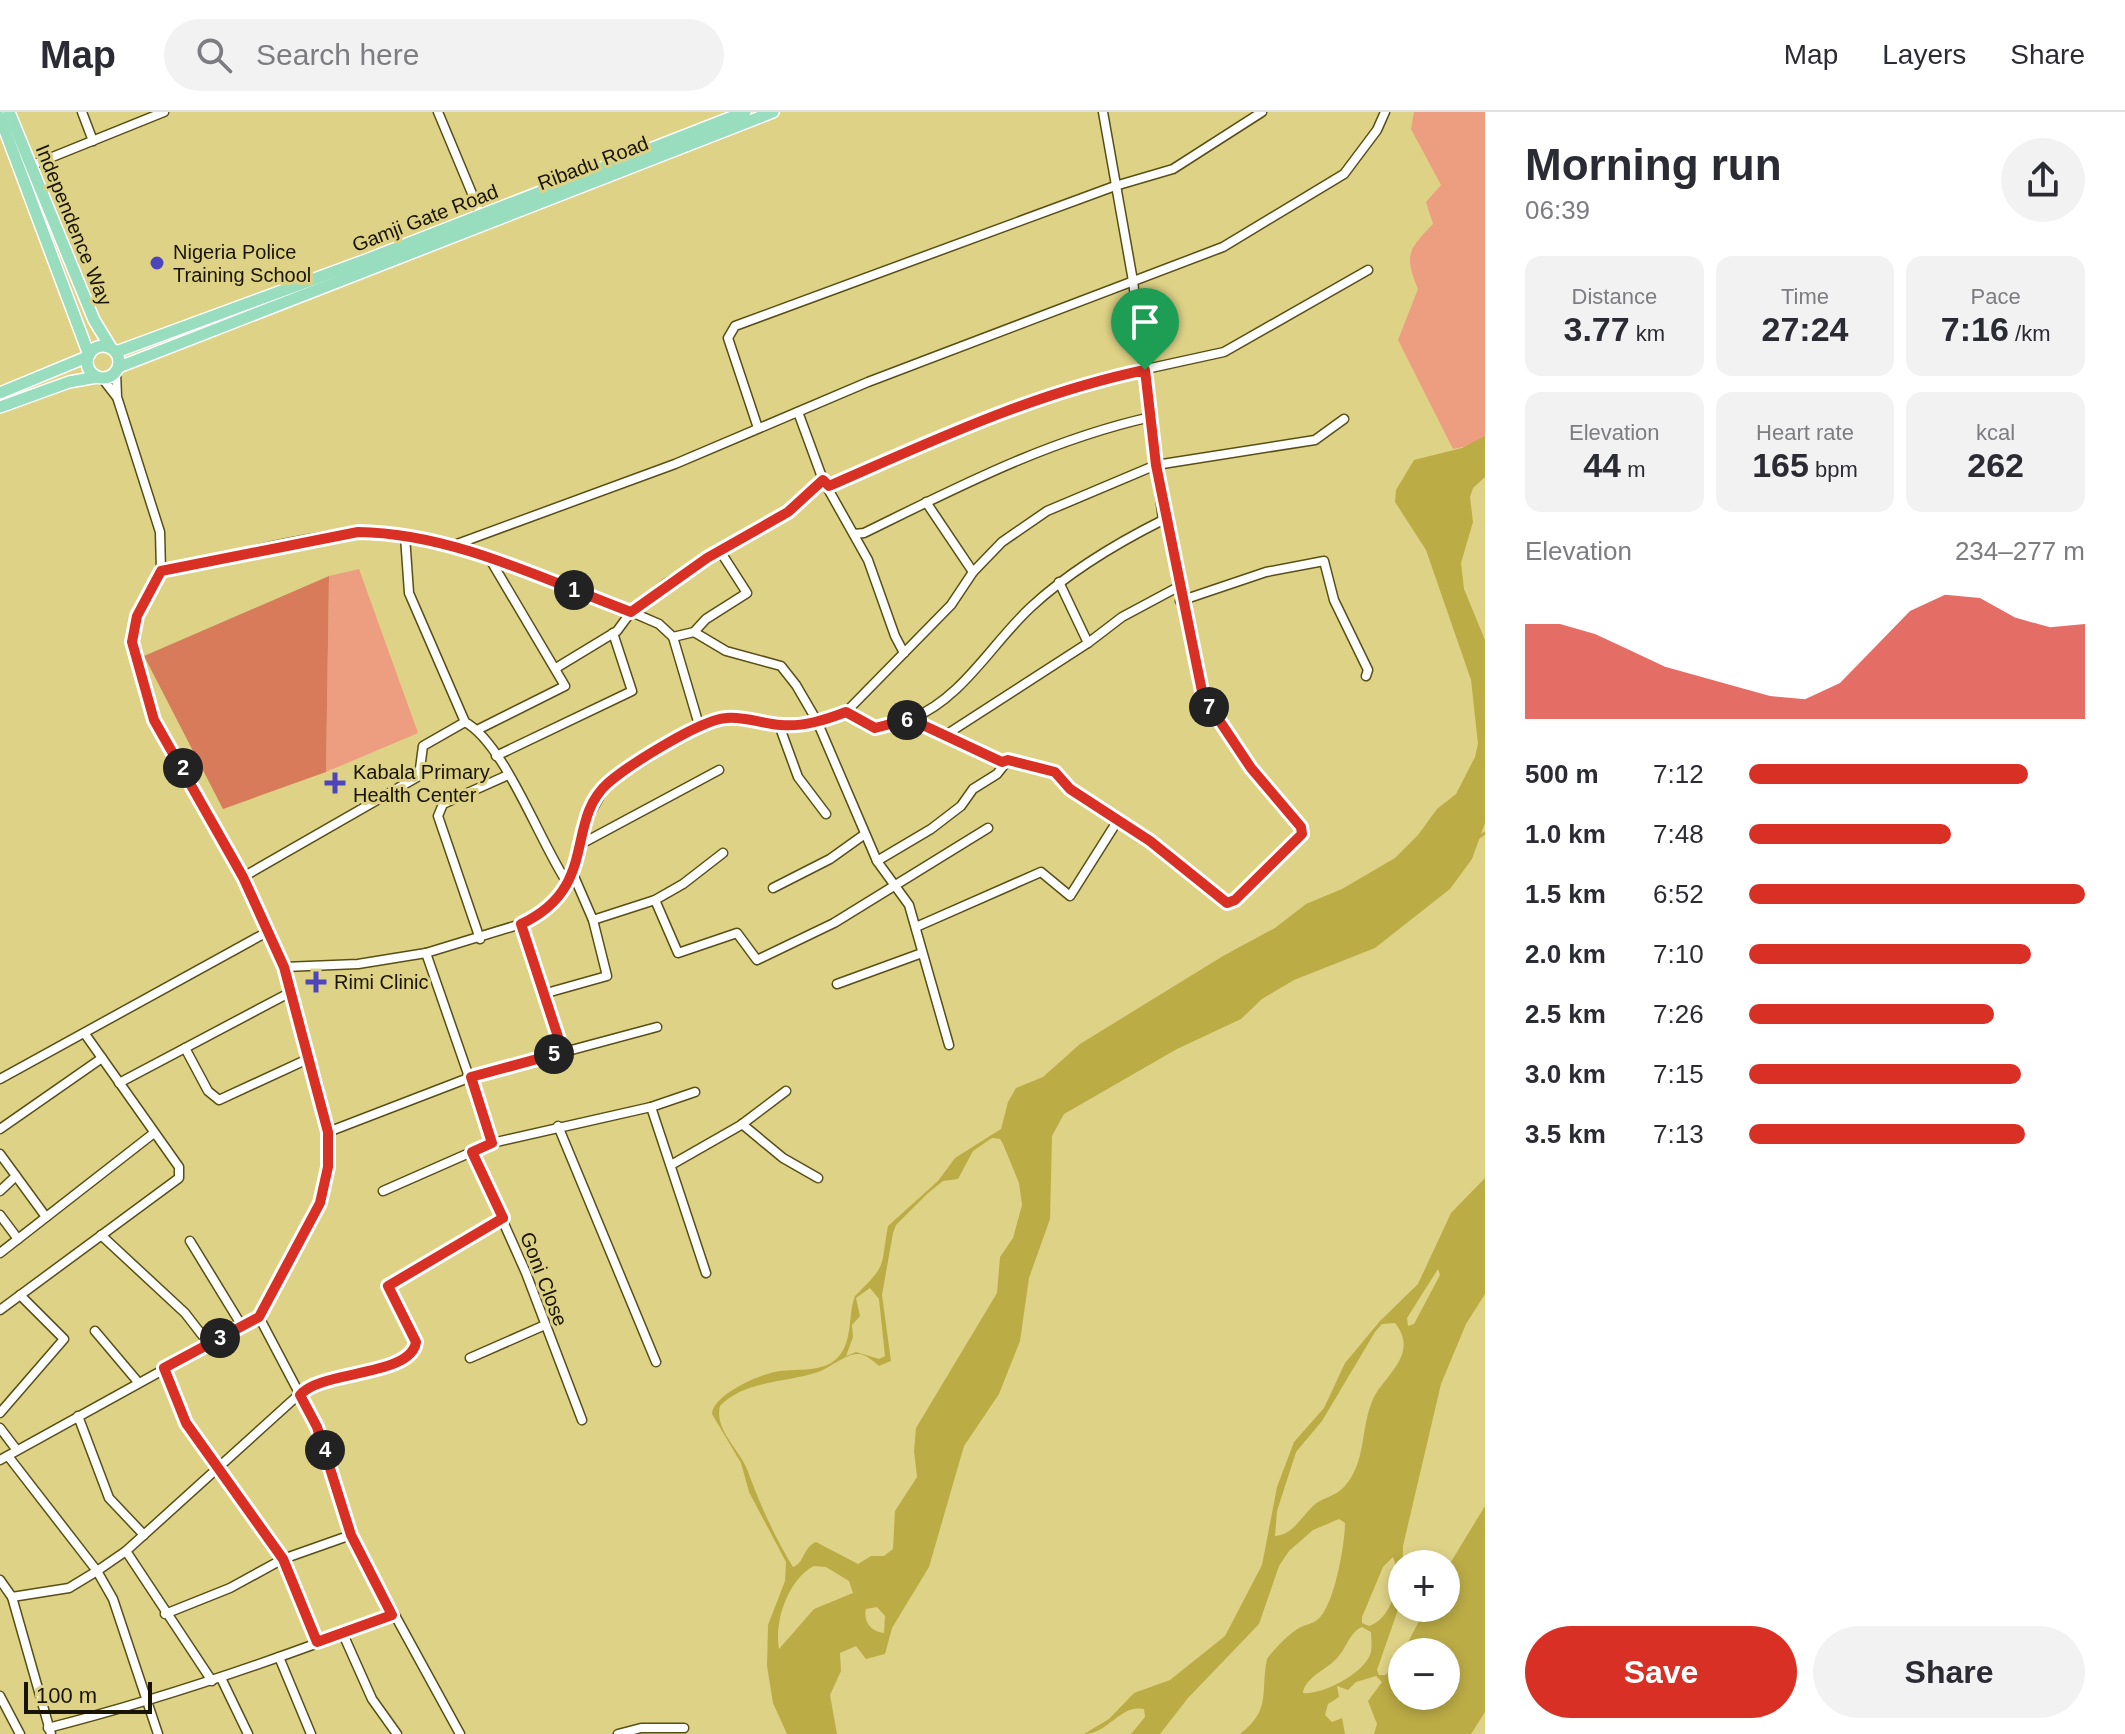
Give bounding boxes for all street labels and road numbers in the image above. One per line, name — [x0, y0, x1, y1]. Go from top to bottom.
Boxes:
street label: Ribadu Road — [535, 132, 651, 194]
street label: Independence Way — [32, 141, 116, 309]
street label: Gamji Gate Road — [349, 180, 501, 256]
street label: Goni Close — [516, 1229, 572, 1329]

